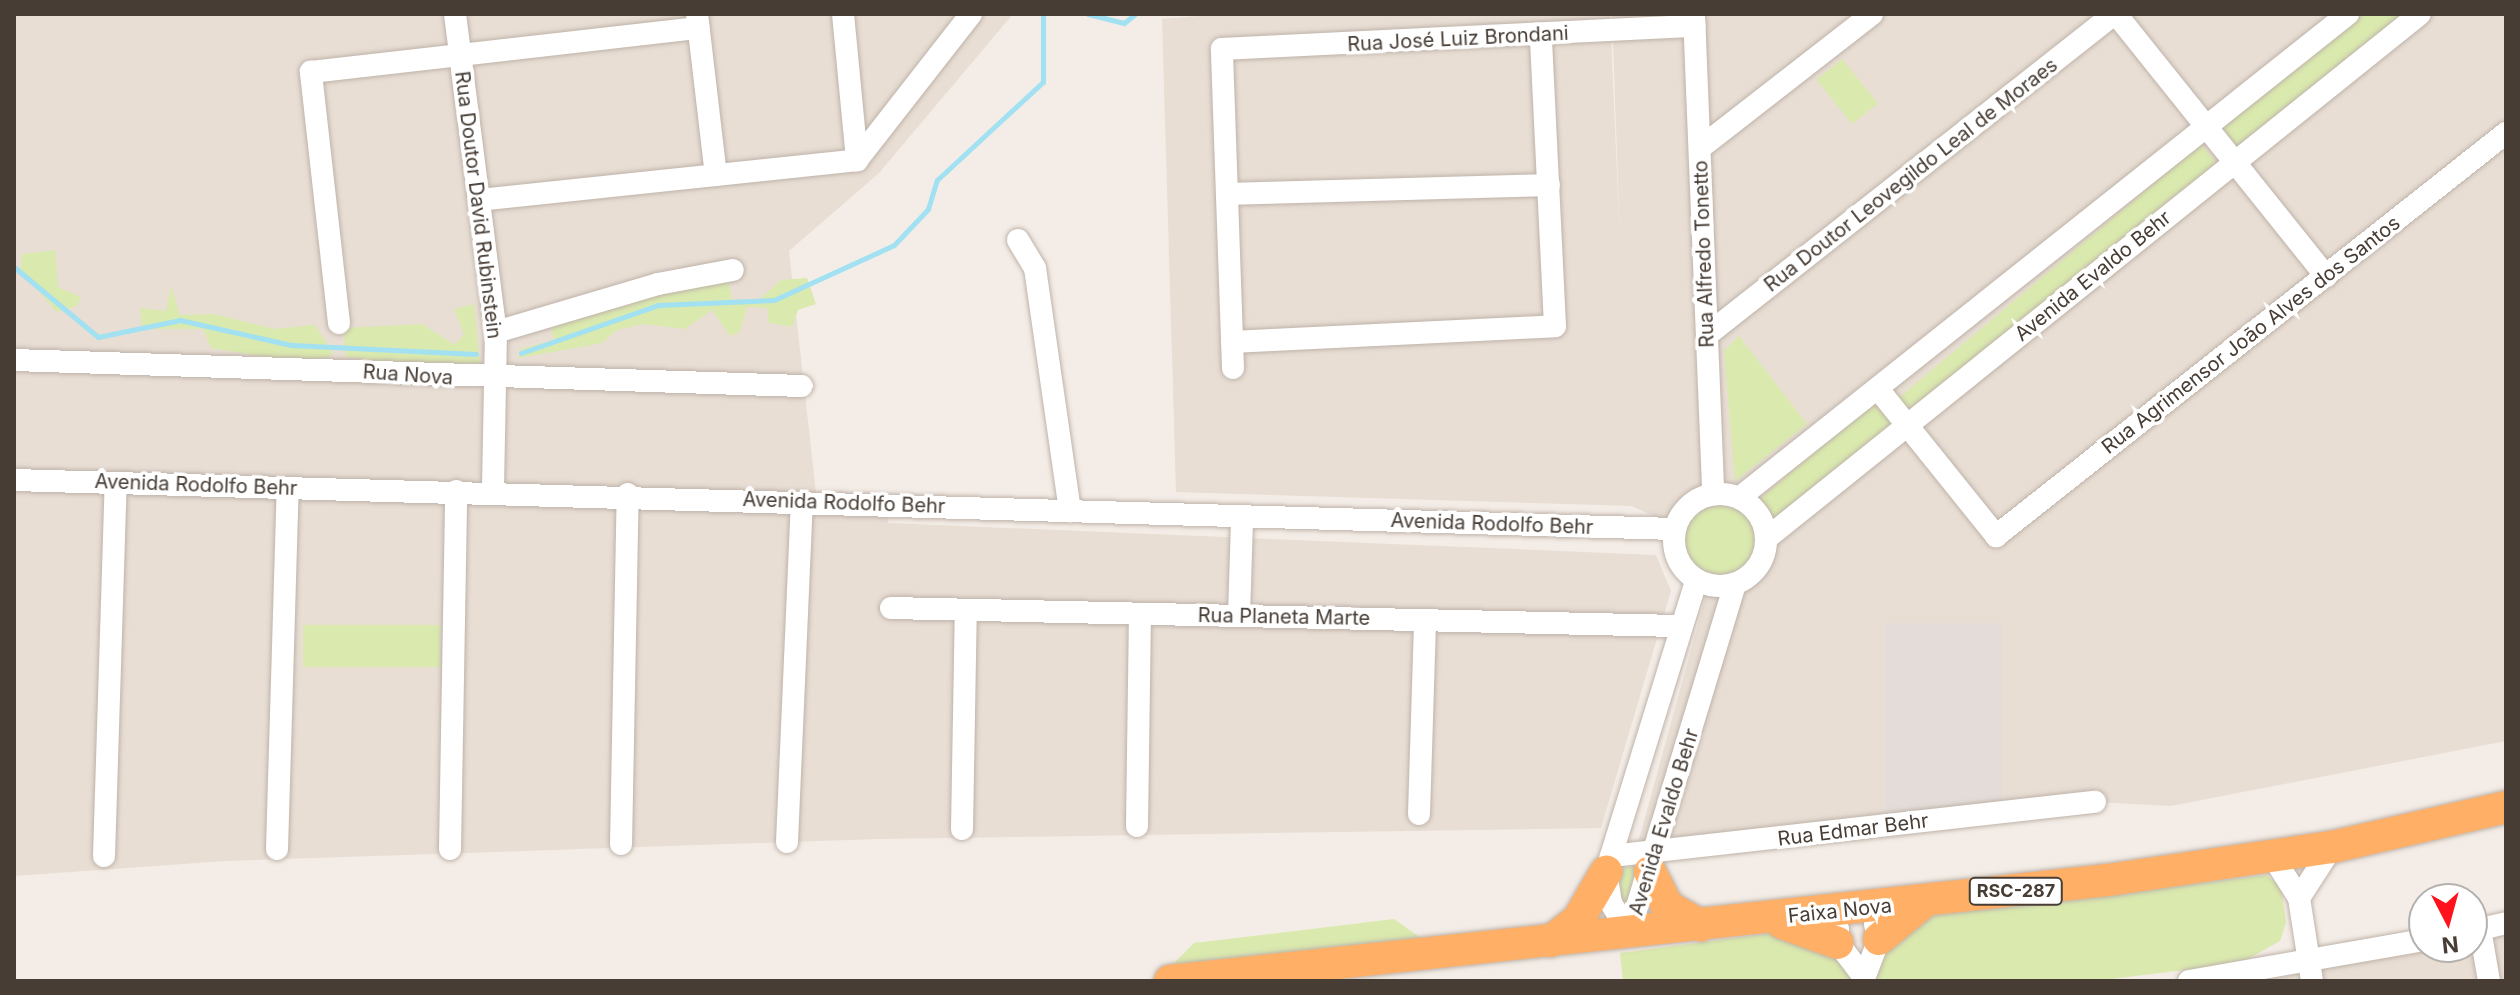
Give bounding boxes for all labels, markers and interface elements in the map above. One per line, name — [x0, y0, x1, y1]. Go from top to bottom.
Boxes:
street label: Rua José Luiz Brondani — [1347, 21, 1569, 57]
street label: Rua Doutor Leovegildo Leal de Moraes — [1760, 53, 2062, 297]
street label: Rua Doutor David Rubinstein — [450, 70, 506, 340]
street label: Rua Alfredo Tonetto — [1689, 160, 1719, 348]
street label: Avenida Evaldo Behr — [2010, 206, 2176, 346]
street label: Rua Agrimensor João Alves dos Santos — [2097, 211, 2405, 459]
street label: Rua Nova — [362, 360, 454, 390]
street label: Avenida Rodolfo Behr — [94, 469, 298, 501]
street label: Avenida Rodolfo Behr — [742, 487, 946, 519]
street label: Avenida Rodolfo Behr — [1390, 508, 1594, 540]
street label: Rua Planeta Marte — [1198, 603, 1370, 631]
street label: Avenida Evaldo Behr — [1624, 726, 1704, 918]
street label: Rua Edmar Behr — [1776, 809, 1930, 851]
road number: RSC-287 — [1968, 877, 2064, 905]
north arrow — [2408, 883, 2488, 963]
street label: Faixa Nova — [1787, 894, 1893, 928]
text: N — [2441, 931, 2460, 959]

